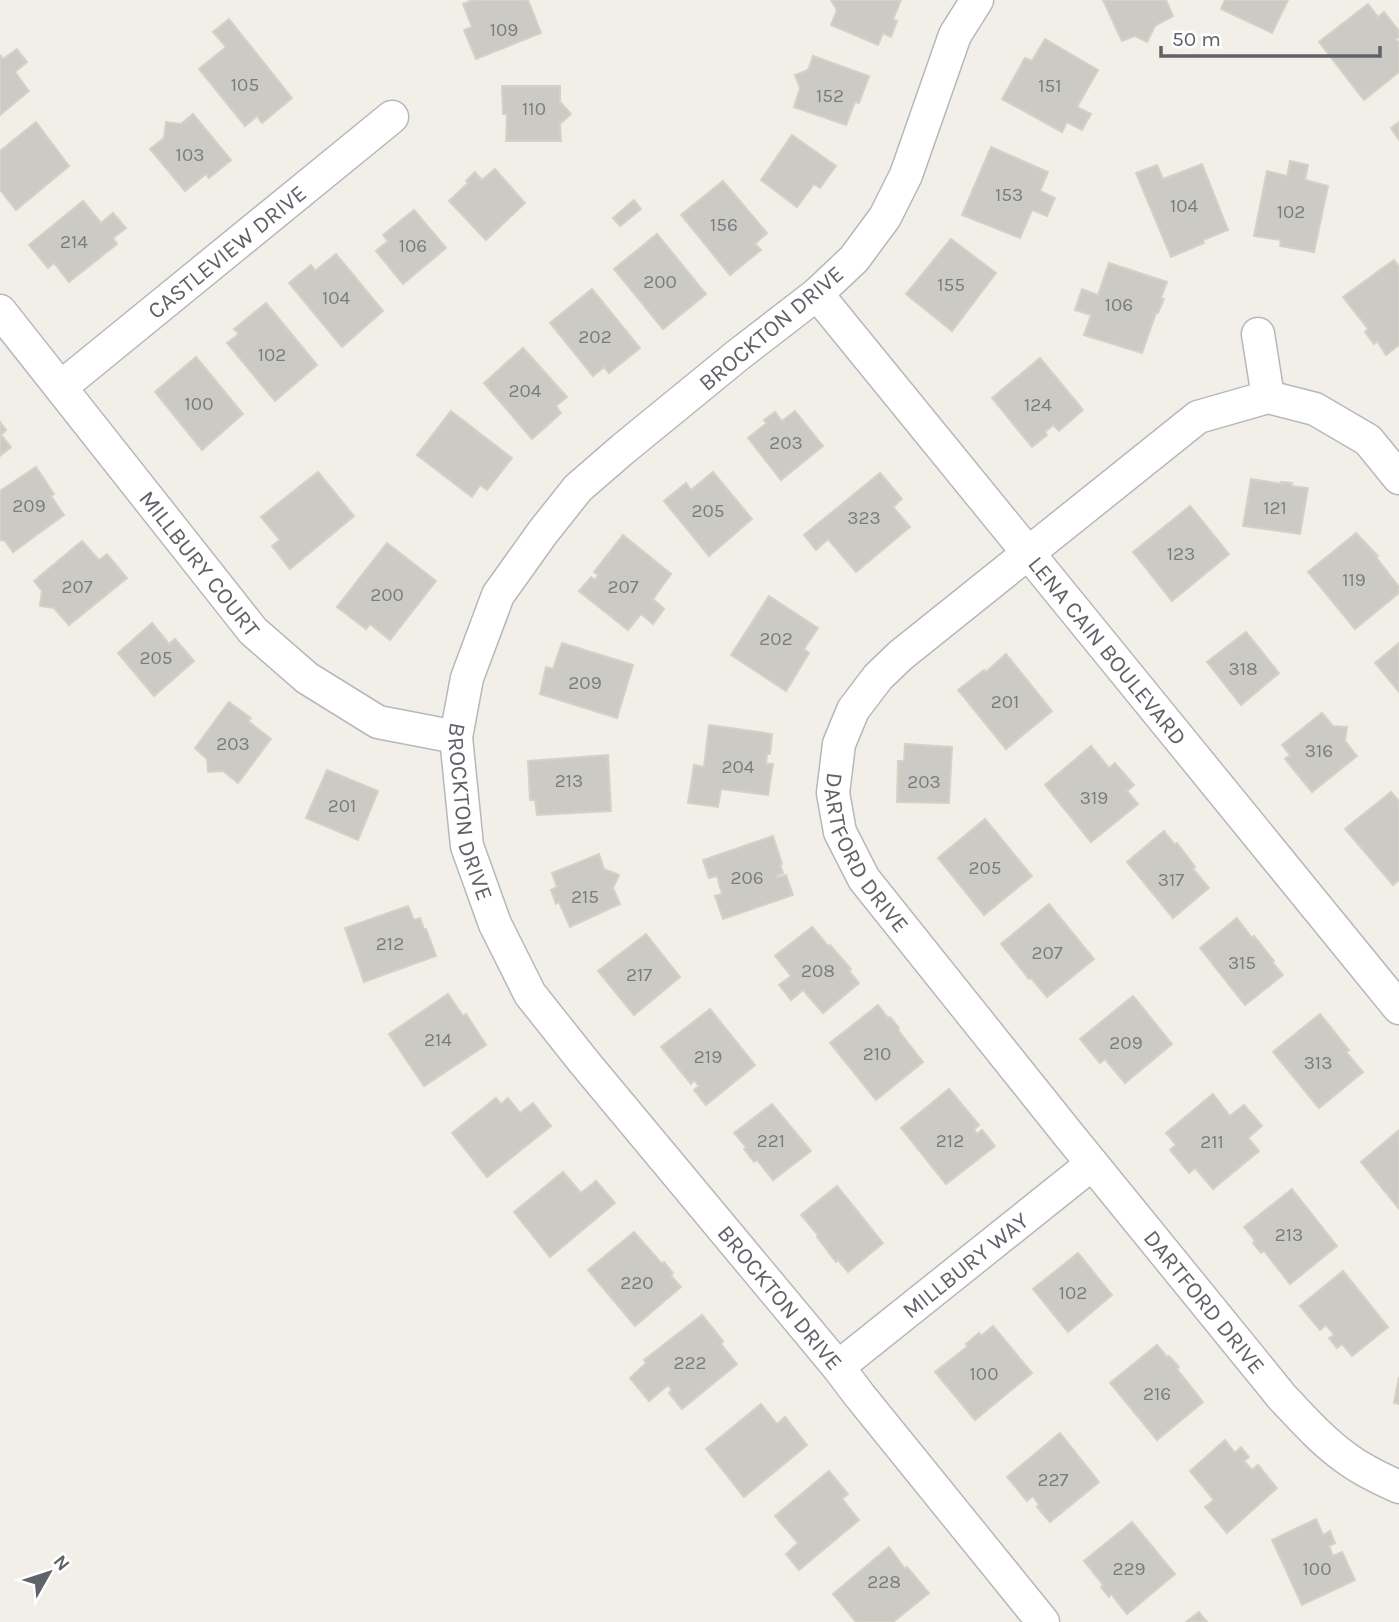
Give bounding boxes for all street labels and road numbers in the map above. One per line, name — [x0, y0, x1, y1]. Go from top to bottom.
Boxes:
street label: CASTLEVIEW DRIVE — [143, 180, 312, 325]
street label: BROCKTON DRIVE — [694, 260, 849, 397]
street label: MILLBURY COURT — [133, 485, 266, 643]
street label: LENA CAIN BOULEVARD — [1022, 551, 1192, 751]
street label: BROCKTON DRIVE — [442, 721, 498, 904]
street label: DARTFORD DRIVE — [818, 771, 914, 938]
street label: MILLBURY WAY — [897, 1207, 1035, 1324]
street label: BROCKTON DRIVE — [712, 1220, 848, 1376]
street label: DARTFORD DRIVE — [1138, 1225, 1271, 1379]

